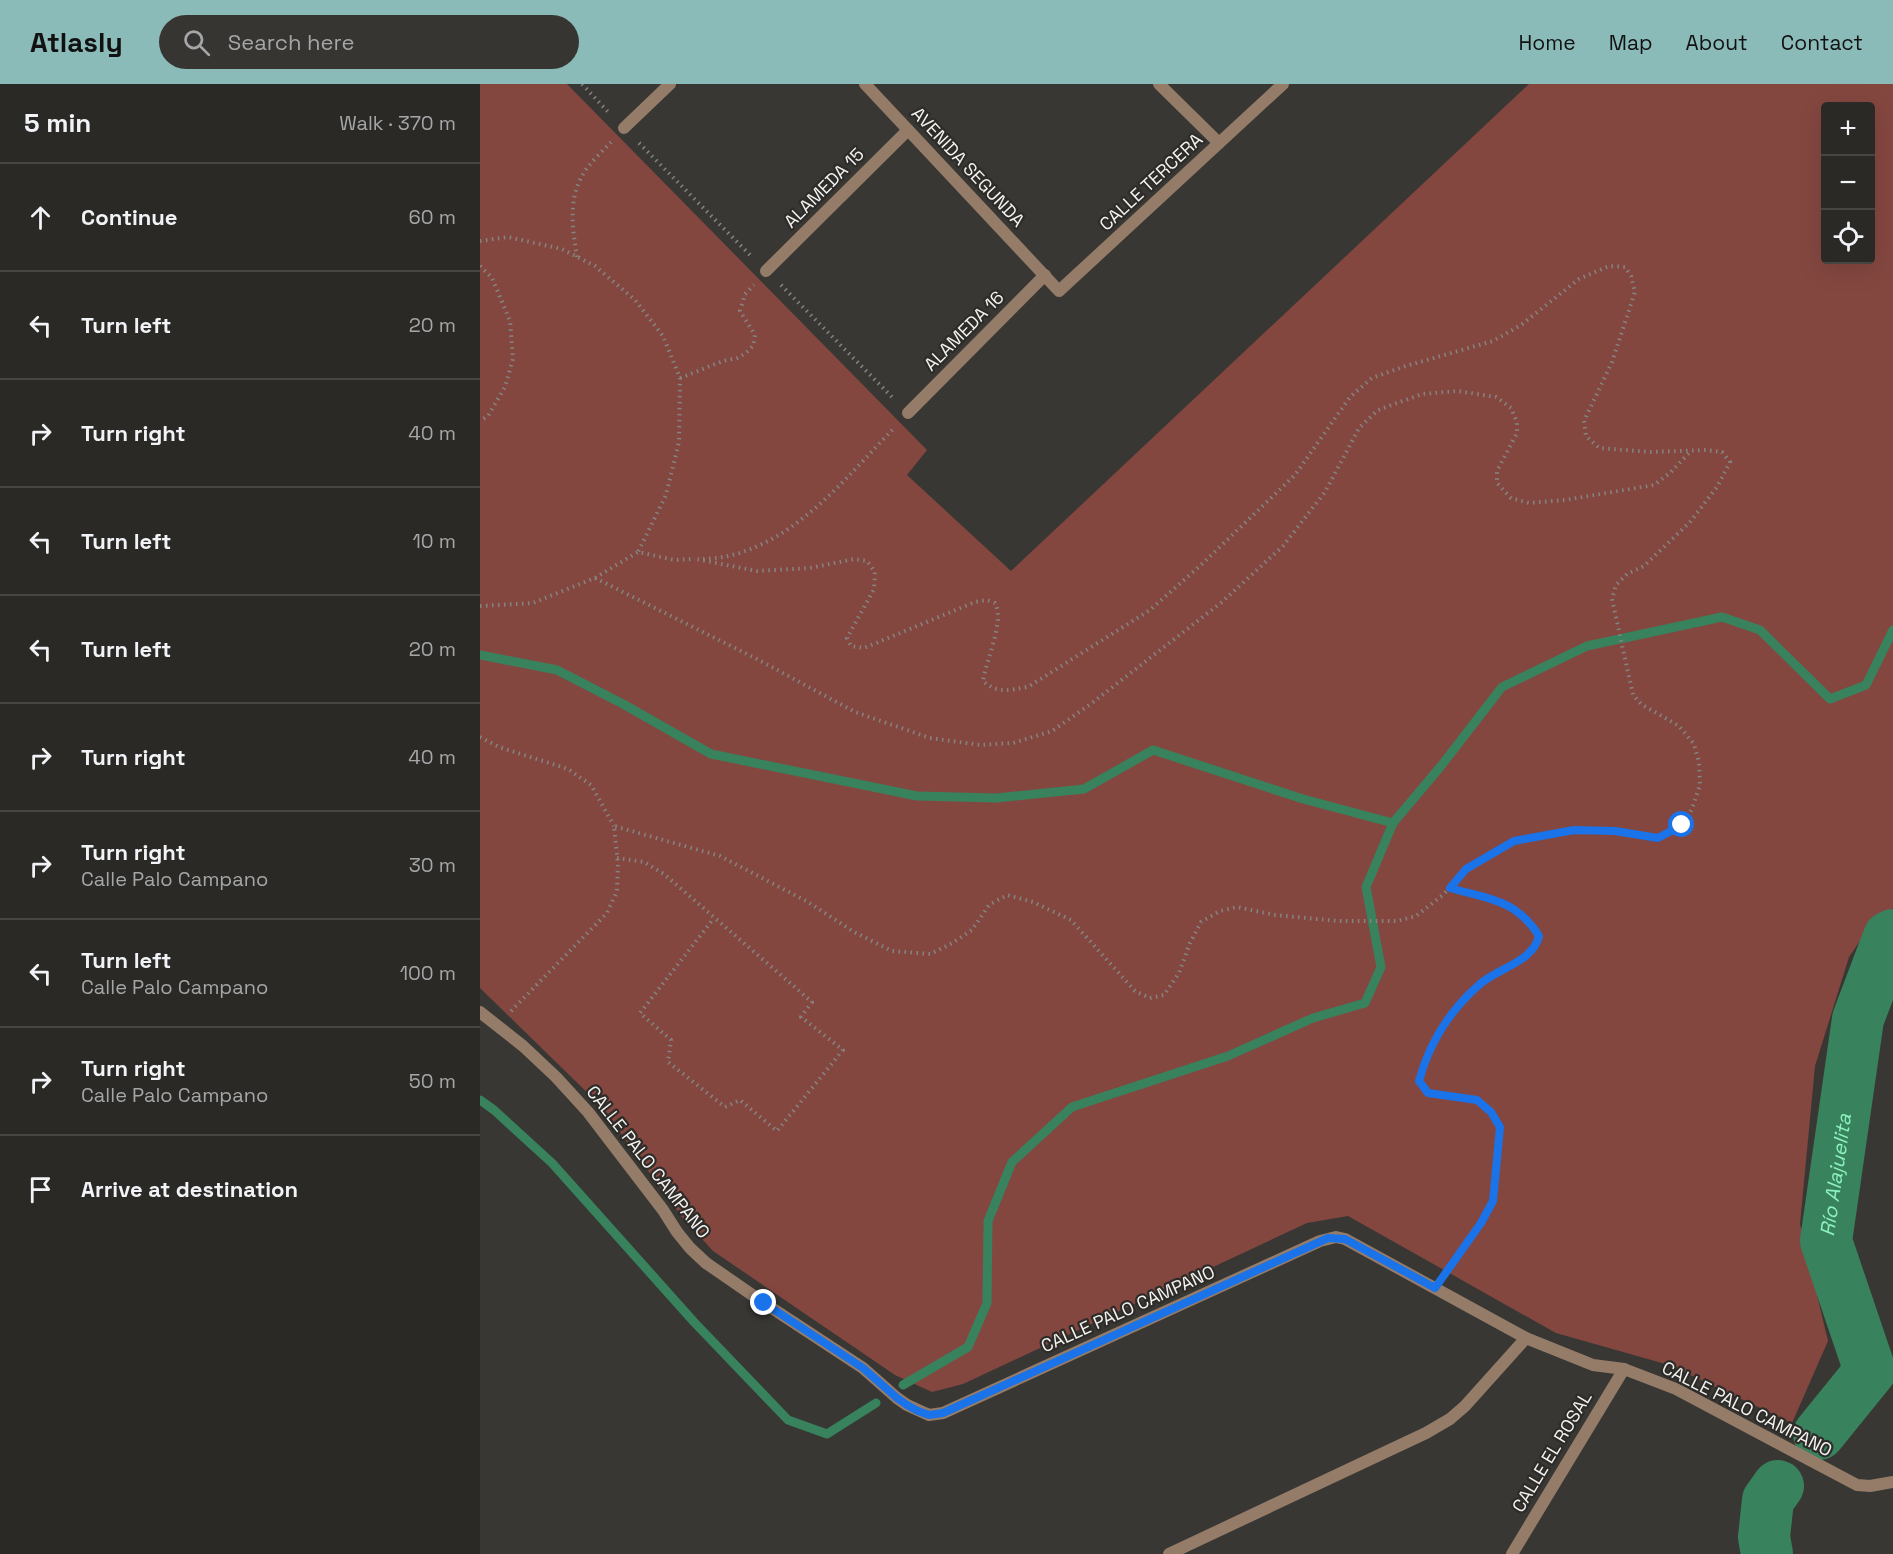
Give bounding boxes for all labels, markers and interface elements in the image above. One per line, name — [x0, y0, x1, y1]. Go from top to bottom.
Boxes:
search box — [159, 15, 579, 69]
text: Atlasly — [30, 24, 123, 60]
icon: search — [180, 26, 213, 59]
text: Search here — [228, 28, 354, 56]
text: Home — [1518, 29, 1576, 56]
text: Map — [1609, 29, 1653, 56]
text: About — [1686, 29, 1748, 56]
text: Contact — [1781, 29, 1863, 56]
street label: AVENIDA SEGUNDA — [907, 102, 1030, 231]
map controls — [1821, 102, 1875, 264]
button: + — [1821, 102, 1875, 156]
text: 5 min — [24, 106, 91, 140]
text: Walk · 370 m — [339, 110, 456, 136]
street label: CALLE TERCERA — [1094, 128, 1207, 235]
street label: ALAMEDA 15 — [779, 143, 869, 233]
button: − — [1821, 156, 1875, 210]
icon: ahead — [24, 201, 57, 234]
text: Continue — [81, 203, 177, 231]
text: 60 m — [409, 204, 456, 230]
button: locate — [1821, 210, 1875, 264]
street label: ALAMEDA 16 — [919, 286, 1009, 376]
icon: left — [24, 309, 57, 342]
text: Turn left — [81, 311, 171, 339]
text: 20 m — [409, 312, 456, 338]
icon: right — [24, 417, 57, 450]
text: Turn right — [81, 419, 186, 447]
text: 40 m — [408, 420, 456, 446]
icon: left — [24, 525, 57, 558]
text: Turn left — [81, 527, 171, 555]
text: 10 m — [412, 528, 456, 554]
icon: left — [24, 633, 57, 666]
text: Turn left — [81, 635, 171, 663]
text: 20 m — [409, 636, 456, 662]
icon: right — [24, 741, 57, 774]
text: Turn right — [81, 743, 186, 771]
text: 40 m — [408, 744, 456, 770]
route start — [1668, 811, 1694, 837]
text: Turn right — [81, 838, 186, 866]
icon: right — [24, 849, 57, 882]
text: 30 m — [409, 852, 456, 878]
text: Calle Palo Campano — [81, 866, 268, 892]
text: Turn left — [81, 946, 171, 974]
icon: left — [24, 957, 57, 990]
text: 100 m — [400, 960, 456, 986]
text: Calle Palo Campano — [81, 974, 268, 1000]
text: Turn right — [81, 1054, 186, 1082]
icon: right — [24, 1065, 57, 1098]
text: 50 m — [409, 1068, 456, 1094]
street label: CALLE PALO CAMPANO — [581, 1081, 715, 1243]
text: Calle Palo Campano — [81, 1082, 268, 1108]
water label: Río Alajuelita — [1814, 1112, 1857, 1238]
icon: arrive — [24, 1173, 57, 1206]
text: Arrive at destination — [81, 1175, 298, 1203]
street label: CALLE PALO CAMPANO — [1037, 1260, 1218, 1357]
route end — [750, 1289, 776, 1315]
street label: CALLE PALO CAMPANO — [1658, 1356, 1836, 1461]
street label: CALLE EL ROSAL — [1506, 1387, 1597, 1516]

